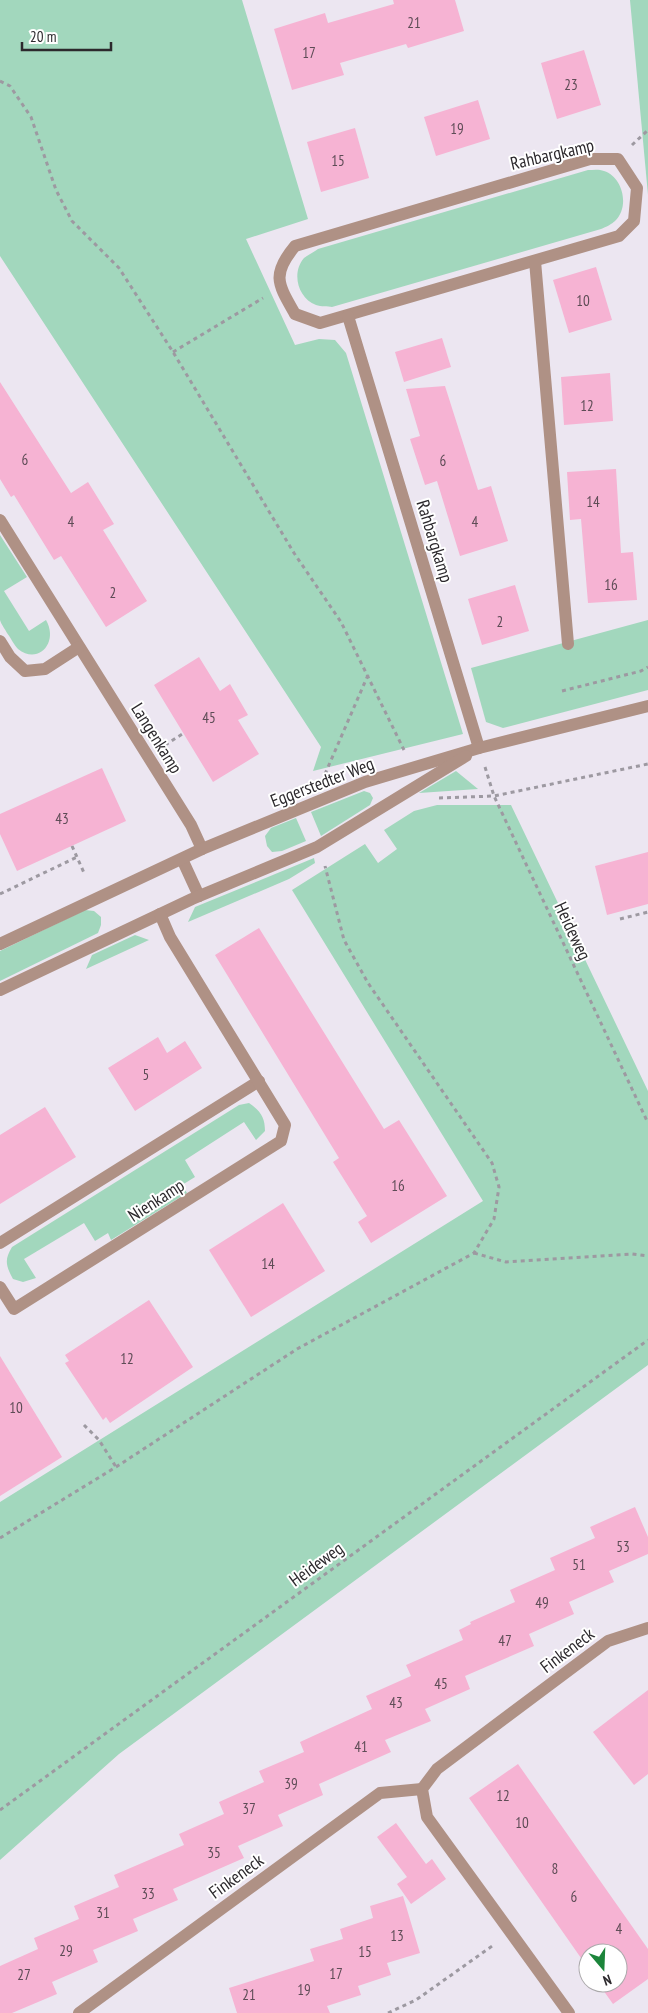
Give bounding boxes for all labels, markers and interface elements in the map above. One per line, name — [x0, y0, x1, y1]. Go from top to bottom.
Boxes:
house number: 21 — [407, 13, 421, 32]
scale bar — [22, 20, 111, 52]
text: 20 m — [30, 27, 56, 46]
house number: 17 — [302, 43, 316, 62]
house number: 23 — [564, 75, 578, 94]
house number: 19 — [450, 119, 464, 138]
street label: Rahbargkamp — [508, 133, 596, 175]
house number: 15 — [331, 151, 345, 170]
house number: 10 — [576, 291, 590, 310]
house number: 12 — [580, 396, 594, 415]
house number: 6 — [22, 450, 29, 469]
house number: 6 — [440, 451, 447, 470]
house number: 14 — [586, 492, 600, 511]
street label: Rahbargkamp — [412, 497, 459, 585]
house number: 4 — [68, 512, 75, 531]
house number: 4 — [472, 512, 479, 531]
house number: 16 — [604, 575, 618, 594]
house number: 2 — [110, 583, 116, 602]
house number: 2 — [497, 612, 503, 631]
street label: Langenkamp — [126, 698, 188, 778]
house number: 45 — [202, 708, 216, 727]
street label: Eggerstedter Weg — [267, 752, 377, 812]
house number: 43 — [55, 809, 69, 828]
street label: Heideweg — [550, 898, 596, 964]
house number: 5 — [143, 1065, 149, 1084]
street label: Nienkamp — [123, 1173, 189, 1227]
house number: 16 — [391, 1176, 405, 1195]
house number: 14 — [261, 1254, 275, 1273]
house number: 12 — [120, 1349, 134, 1368]
house number: 10 — [9, 1398, 23, 1417]
street label: Heideweg — [284, 1537, 348, 1591]
house number: 53 — [616, 1537, 630, 1556]
house number: 51 — [572, 1555, 586, 1574]
house number: 49 — [535, 1593, 549, 1612]
street label: Finkeneck — [535, 1622, 599, 1678]
house number: 47 — [498, 1631, 512, 1650]
house number: 45 — [434, 1674, 448, 1693]
house number: 43 — [389, 1693, 403, 1712]
house number: 41 — [354, 1737, 368, 1756]
house number: 39 — [284, 1774, 298, 1793]
house number: 12 — [496, 1786, 510, 1805]
house number: 37 — [242, 1799, 256, 1818]
house number: 10 — [515, 1813, 529, 1832]
house number: 35 — [207, 1843, 221, 1862]
street label: Finkeneck — [204, 1848, 268, 1904]
house number: 8 — [552, 1859, 558, 1878]
house number: 33 — [141, 1884, 155, 1903]
house number: 6 — [571, 1887, 578, 1906]
house number: 31 — [96, 1903, 110, 1922]
house number: 4 — [616, 1919, 623, 1938]
house number: 13 — [390, 1926, 404, 1945]
house number: 29 — [59, 1941, 73, 1960]
house number: 15 — [358, 1942, 372, 1961]
north arrow — [578, 1943, 628, 1993]
house number: 17 — [329, 1964, 343, 1983]
house number: 27 — [17, 1965, 31, 1984]
text: N — [601, 1971, 614, 1990]
house number: 19 — [297, 1980, 311, 1999]
house number: 21 — [242, 1985, 256, 2004]

